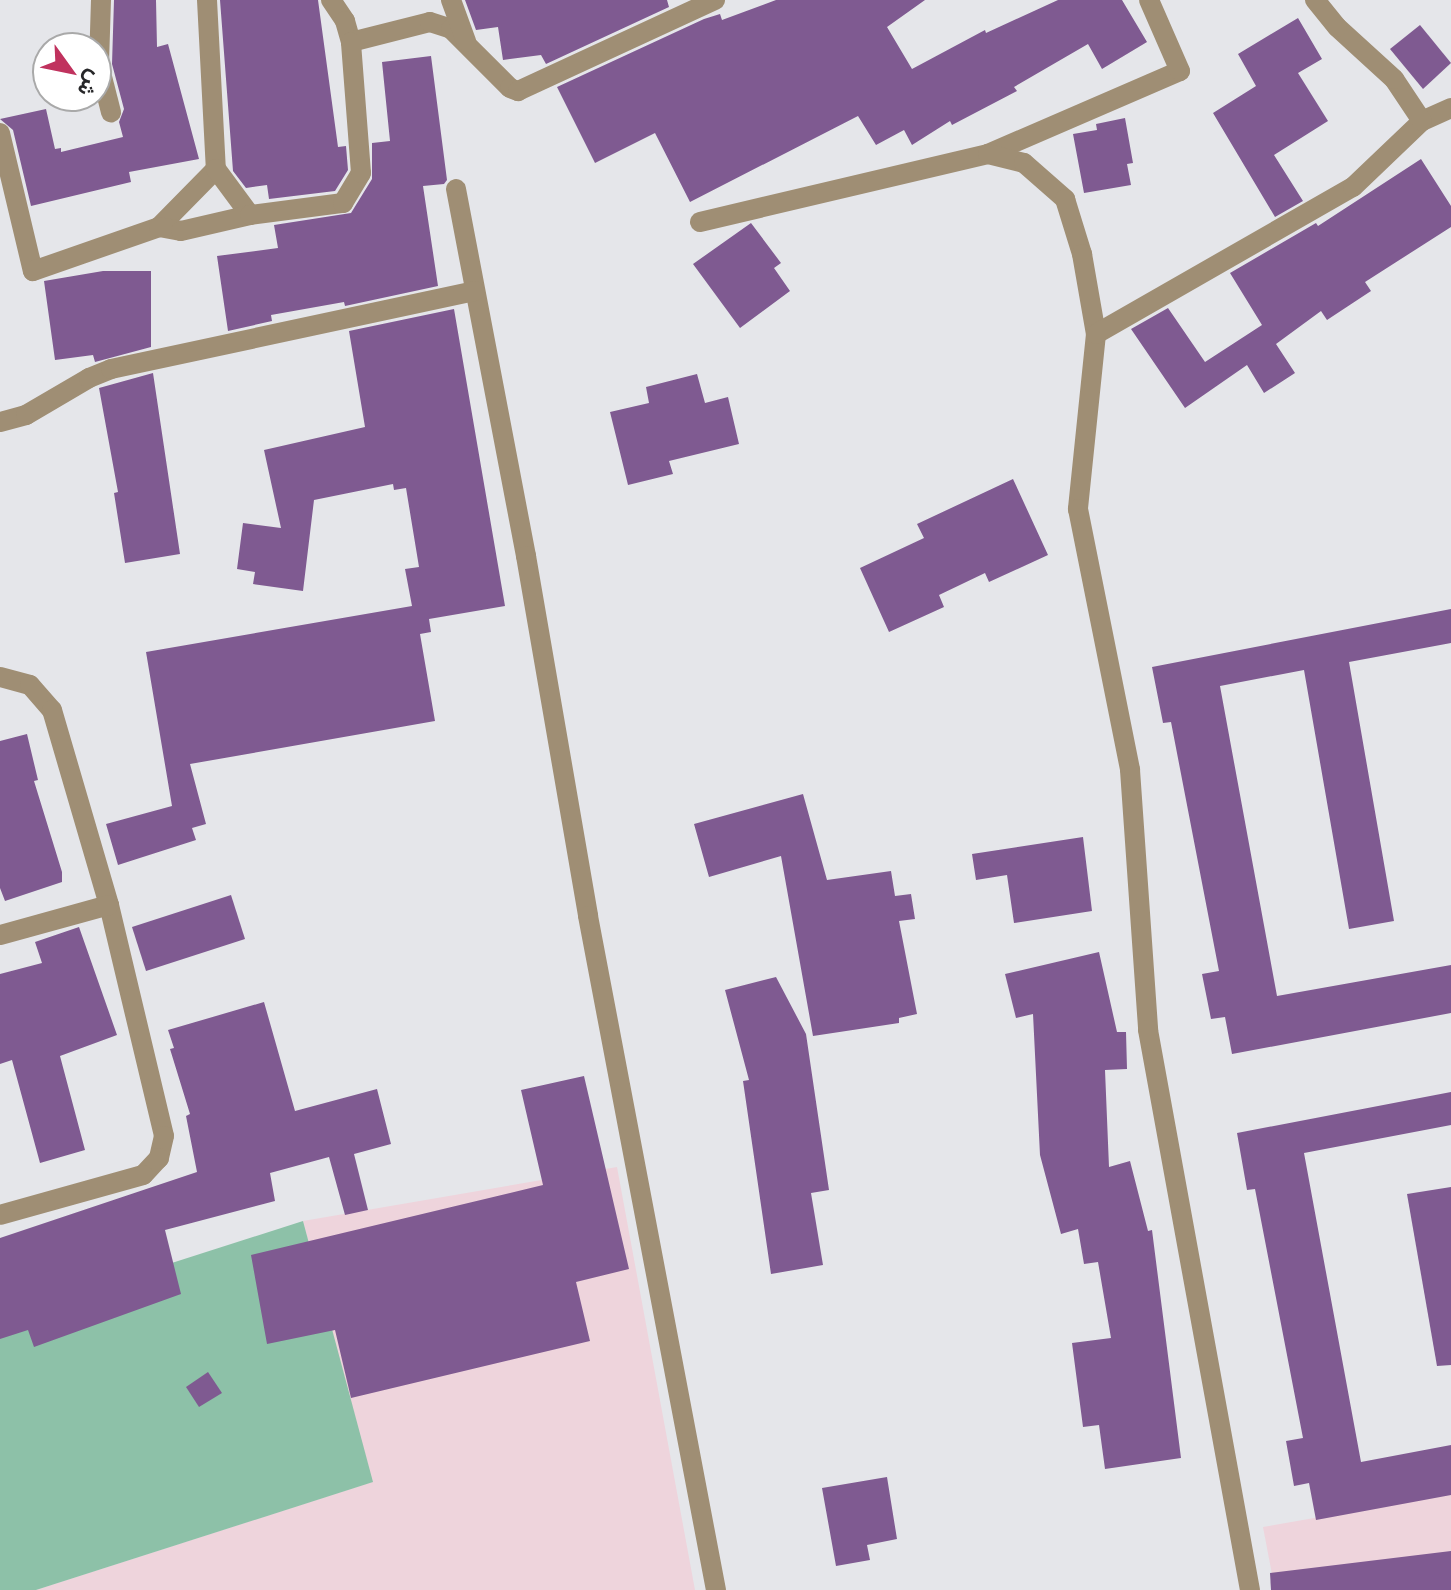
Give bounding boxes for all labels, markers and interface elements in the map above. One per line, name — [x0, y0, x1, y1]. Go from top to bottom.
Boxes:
north arrow — [32, 32, 112, 112]
text: ش — [70, 64, 111, 104]

